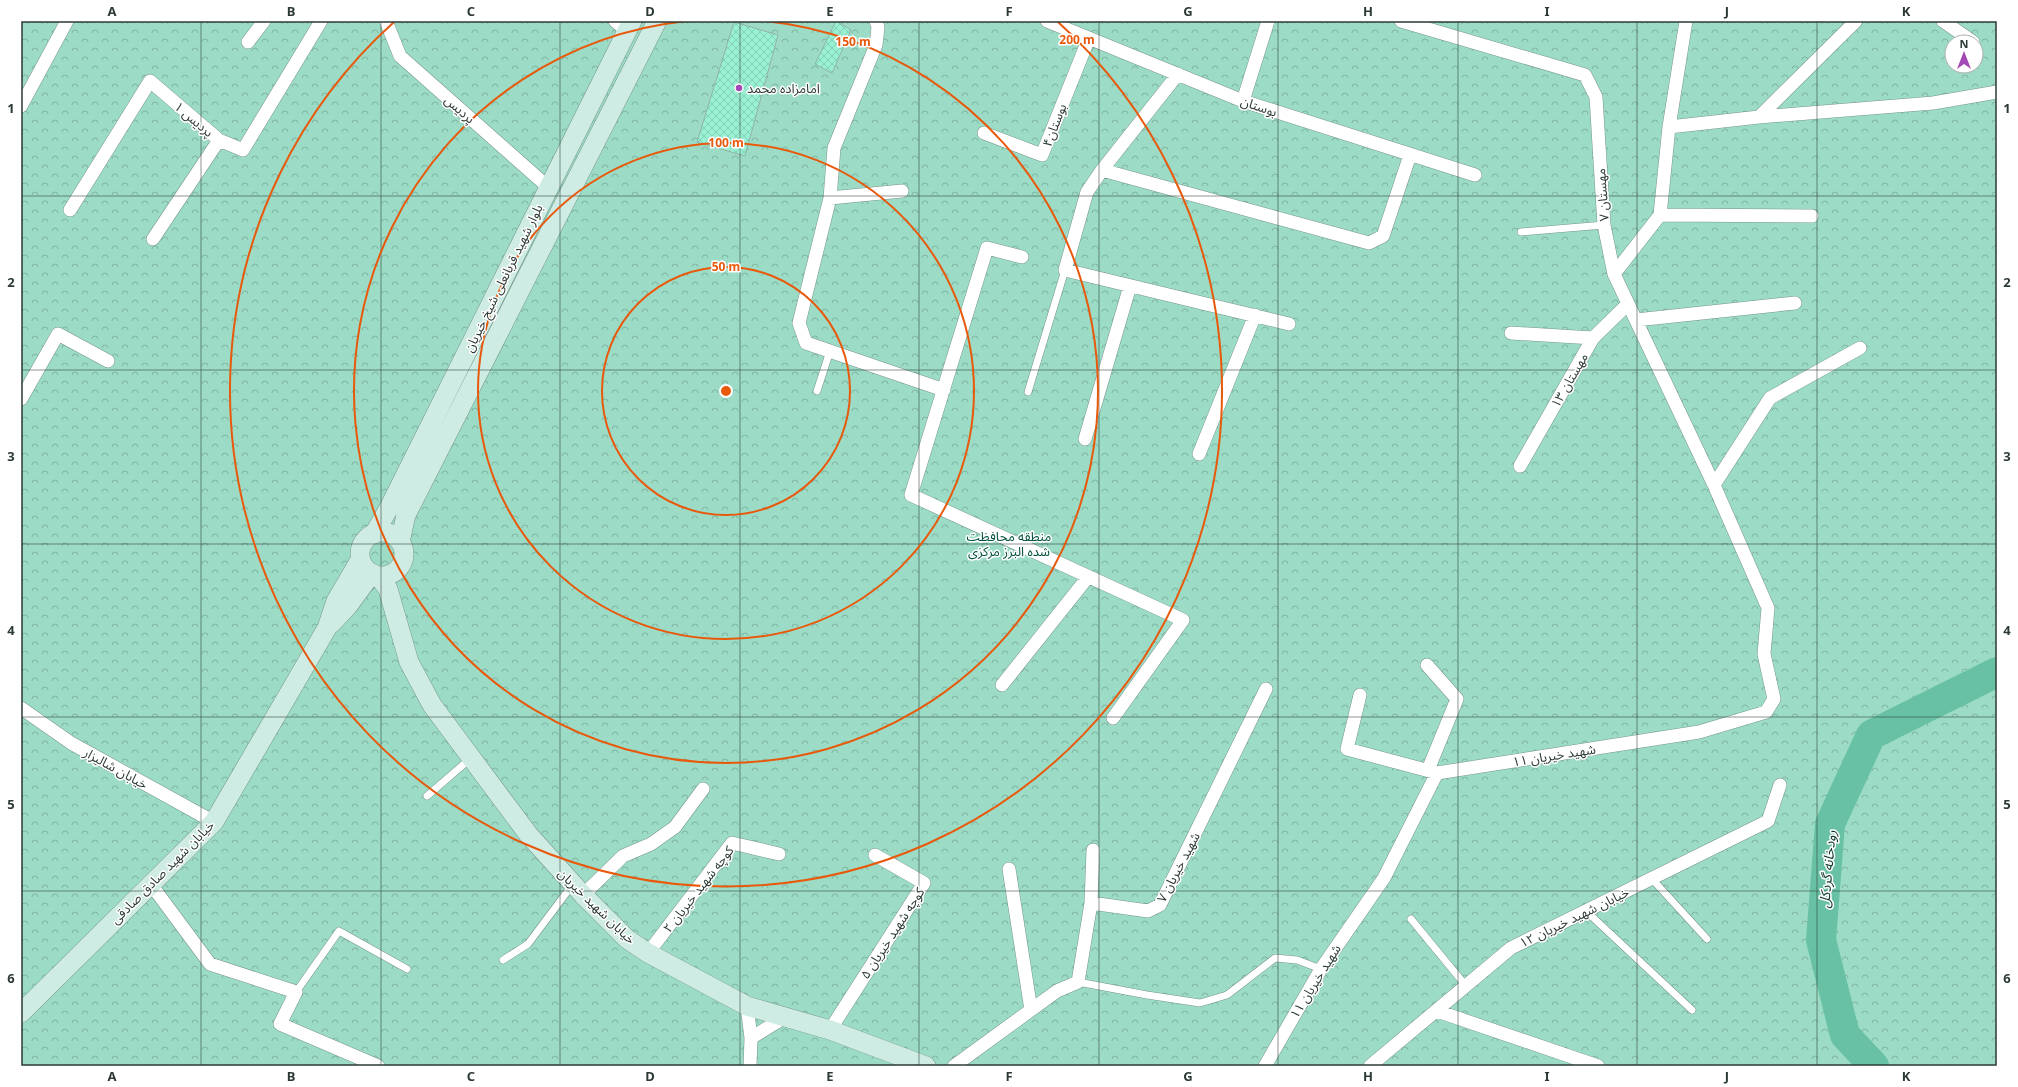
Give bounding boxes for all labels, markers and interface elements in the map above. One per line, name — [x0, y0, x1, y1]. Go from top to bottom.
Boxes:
text: A — [108, 2, 117, 20]
text: B — [287, 2, 295, 20]
text: C — [467, 2, 475, 20]
text: D — [645, 2, 655, 20]
text: E — [826, 2, 834, 20]
text: F — [1005, 2, 1013, 20]
text: G — [1183, 2, 1193, 20]
text: H — [1363, 2, 1373, 20]
text: I — [1544, 2, 1550, 20]
text: J — [1724, 2, 1729, 20]
text: K — [1902, 2, 1911, 20]
text: 200 m — [1059, 31, 1095, 48]
text: 150 m — [835, 33, 871, 50]
north arrow — [1944, 34, 1984, 74]
text: N — [1960, 36, 1968, 51]
place label: امامزاده محمد — [747, 79, 820, 97]
marker: امامزاده محمد — [734, 83, 744, 93]
street label: پردیس — [440, 91, 479, 128]
street label: بوستان — [1238, 91, 1280, 121]
street label: پردیس ۱ — [170, 97, 218, 142]
text: 1 — [7, 99, 15, 117]
text: 1 — [2003, 99, 2011, 117]
street label: بوستان۴ — [1038, 101, 1070, 149]
text: 100 m — [708, 134, 744, 151]
street label: مهستان ۷ — [1591, 168, 1613, 222]
street label: بلوار شهید قربانعلی شیخ خیریان — [459, 201, 548, 356]
text: 50 m — [712, 258, 740, 275]
text: 2 — [7, 273, 15, 291]
text: 2 — [2003, 273, 2011, 291]
street label: مهستان ۱۳ — [1546, 349, 1592, 411]
centre of rings — [719, 384, 733, 398]
text: 3 — [7, 447, 15, 465]
text: 3 — [2003, 447, 2011, 465]
park label: منطقه محافظت شده البرز مرکزی — [967, 527, 1052, 560]
text: 4 — [7, 621, 15, 639]
text: 4 — [2003, 621, 2011, 639]
street label: شهید خیریان ۱۱ — [1511, 740, 1597, 770]
street label: خیابان شالیزار — [80, 742, 152, 793]
text: 5 — [7, 795, 15, 813]
text: 5 — [2003, 795, 2011, 813]
street label: خیابان شهید صادق صادقی — [106, 816, 218, 928]
street label: شهید خیریان ۷ — [1152, 829, 1204, 905]
water label: رودخانه گردکل — [1814, 829, 1840, 909]
street label: کوچه شهید خیریان ۲ — [658, 841, 739, 937]
street label: خیابان شهید خیریان — [554, 864, 640, 948]
street label: خیابان شهید خیریان ۱۲ — [1516, 882, 1632, 951]
street label: کوچه شهید خیریان ۵ — [856, 883, 929, 983]
street label: شهید خیریان ۱۱ — [1285, 941, 1345, 1021]
text: 6 — [7, 969, 15, 987]
text: 6 — [2003, 969, 2011, 987]
text: A — [108, 1067, 117, 1085]
text: B — [287, 1067, 295, 1085]
text: C — [467, 1067, 475, 1085]
text: D — [645, 1067, 655, 1085]
text: E — [826, 1067, 834, 1085]
text: F — [1005, 1067, 1013, 1085]
text: G — [1183, 1067, 1193, 1085]
text: H — [1363, 1067, 1373, 1085]
text: I — [1544, 1067, 1550, 1085]
text: J — [1724, 1067, 1729, 1085]
text: K — [1902, 1067, 1911, 1085]

